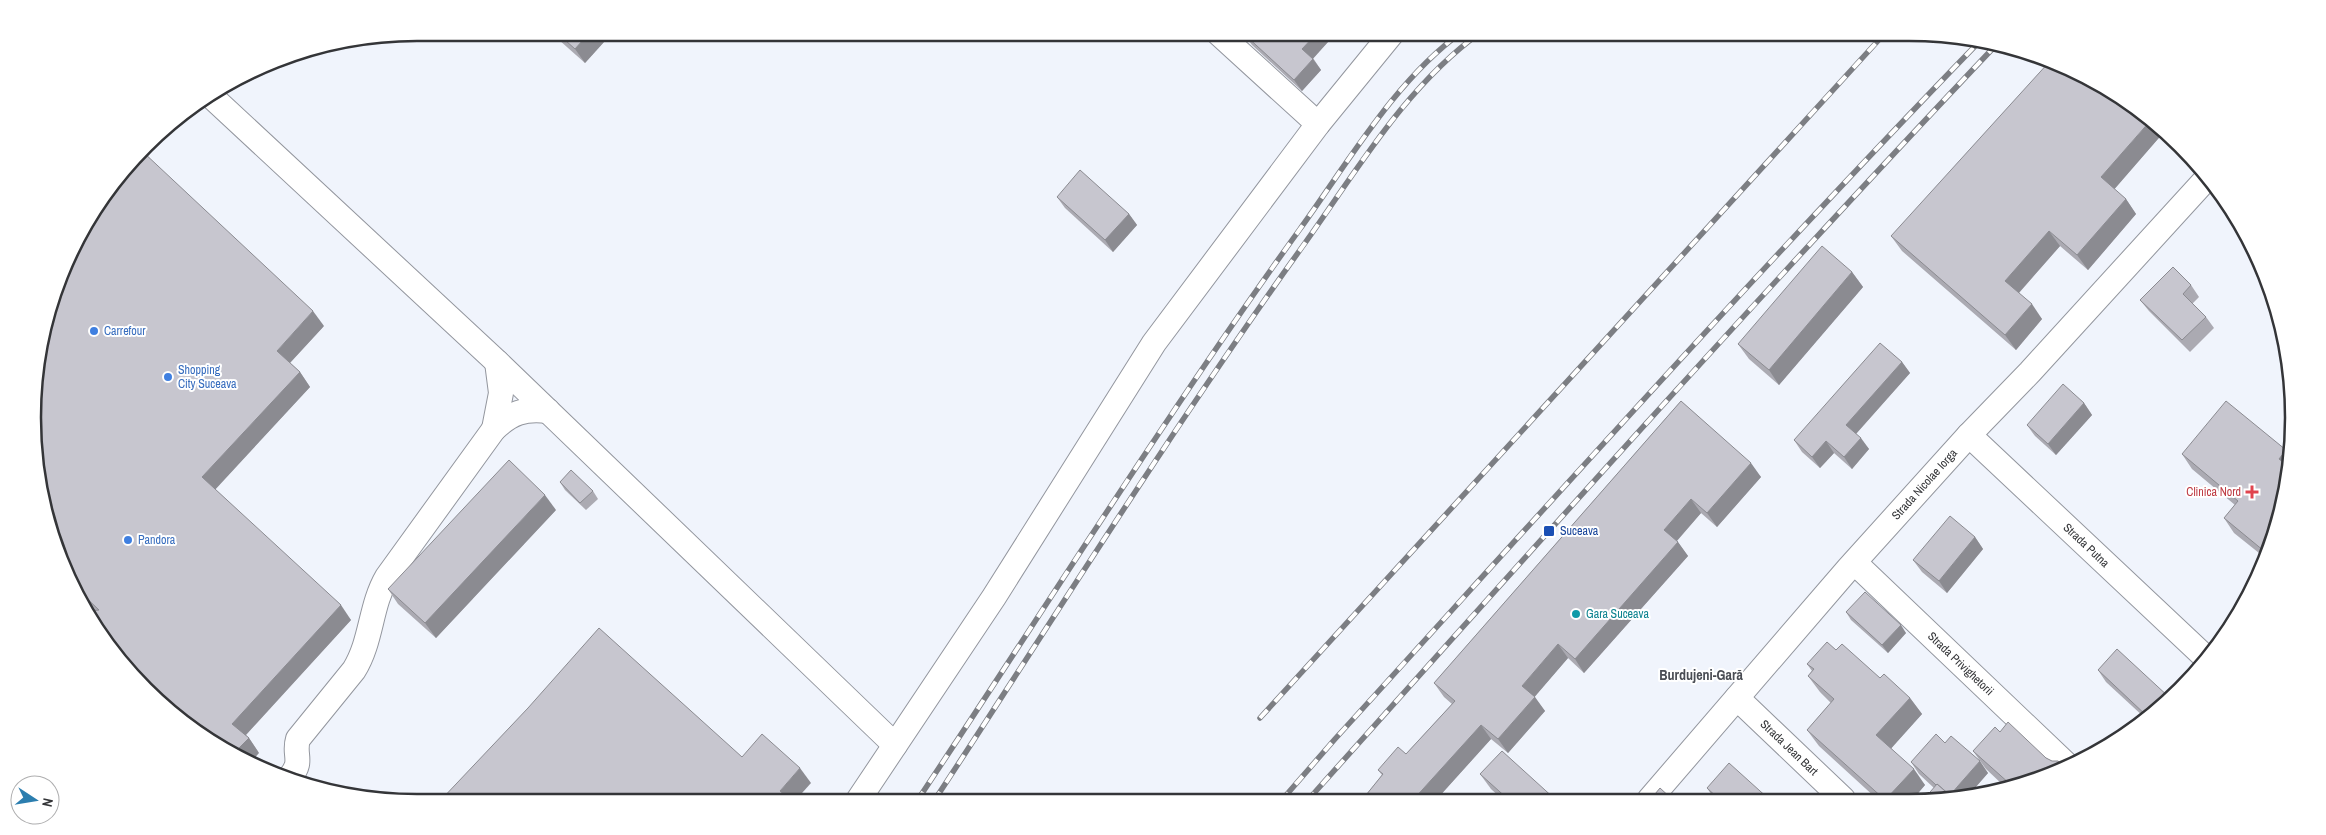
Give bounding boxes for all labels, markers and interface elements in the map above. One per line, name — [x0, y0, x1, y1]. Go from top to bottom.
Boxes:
place label: Carrefour — [104, 323, 146, 339]
marker: Carrefour — [88, 325, 100, 337]
place label: Shopping City Suceava — [178, 362, 237, 392]
marker: Shopping City Suceava — [162, 371, 174, 383]
street label: Strada Nicolae Iorga — [1888, 445, 1961, 523]
place label: Clinica Nord — [2186, 484, 2241, 500]
marker: Clinica Nord — [2245, 485, 2259, 499]
street label: Strada Putna — [2060, 520, 2113, 571]
place label: Suceava — [1560, 523, 1599, 539]
marker: Suceava — [1542, 524, 1556, 538]
place label: Pandora — [138, 532, 176, 548]
marker: Pandora — [122, 534, 134, 546]
place label: Gara Suceava — [1586, 606, 1649, 622]
marker: Gara Suceava — [1570, 608, 1582, 620]
street label: Strada Privighetorii — [1924, 628, 1997, 699]
district label: Burdujeni-Gară — [1659, 666, 1743, 684]
street label: Strada Jean Bart — [1757, 716, 1822, 779]
north arrow — [10, 775, 60, 825]
text: N — [38, 797, 57, 809]

